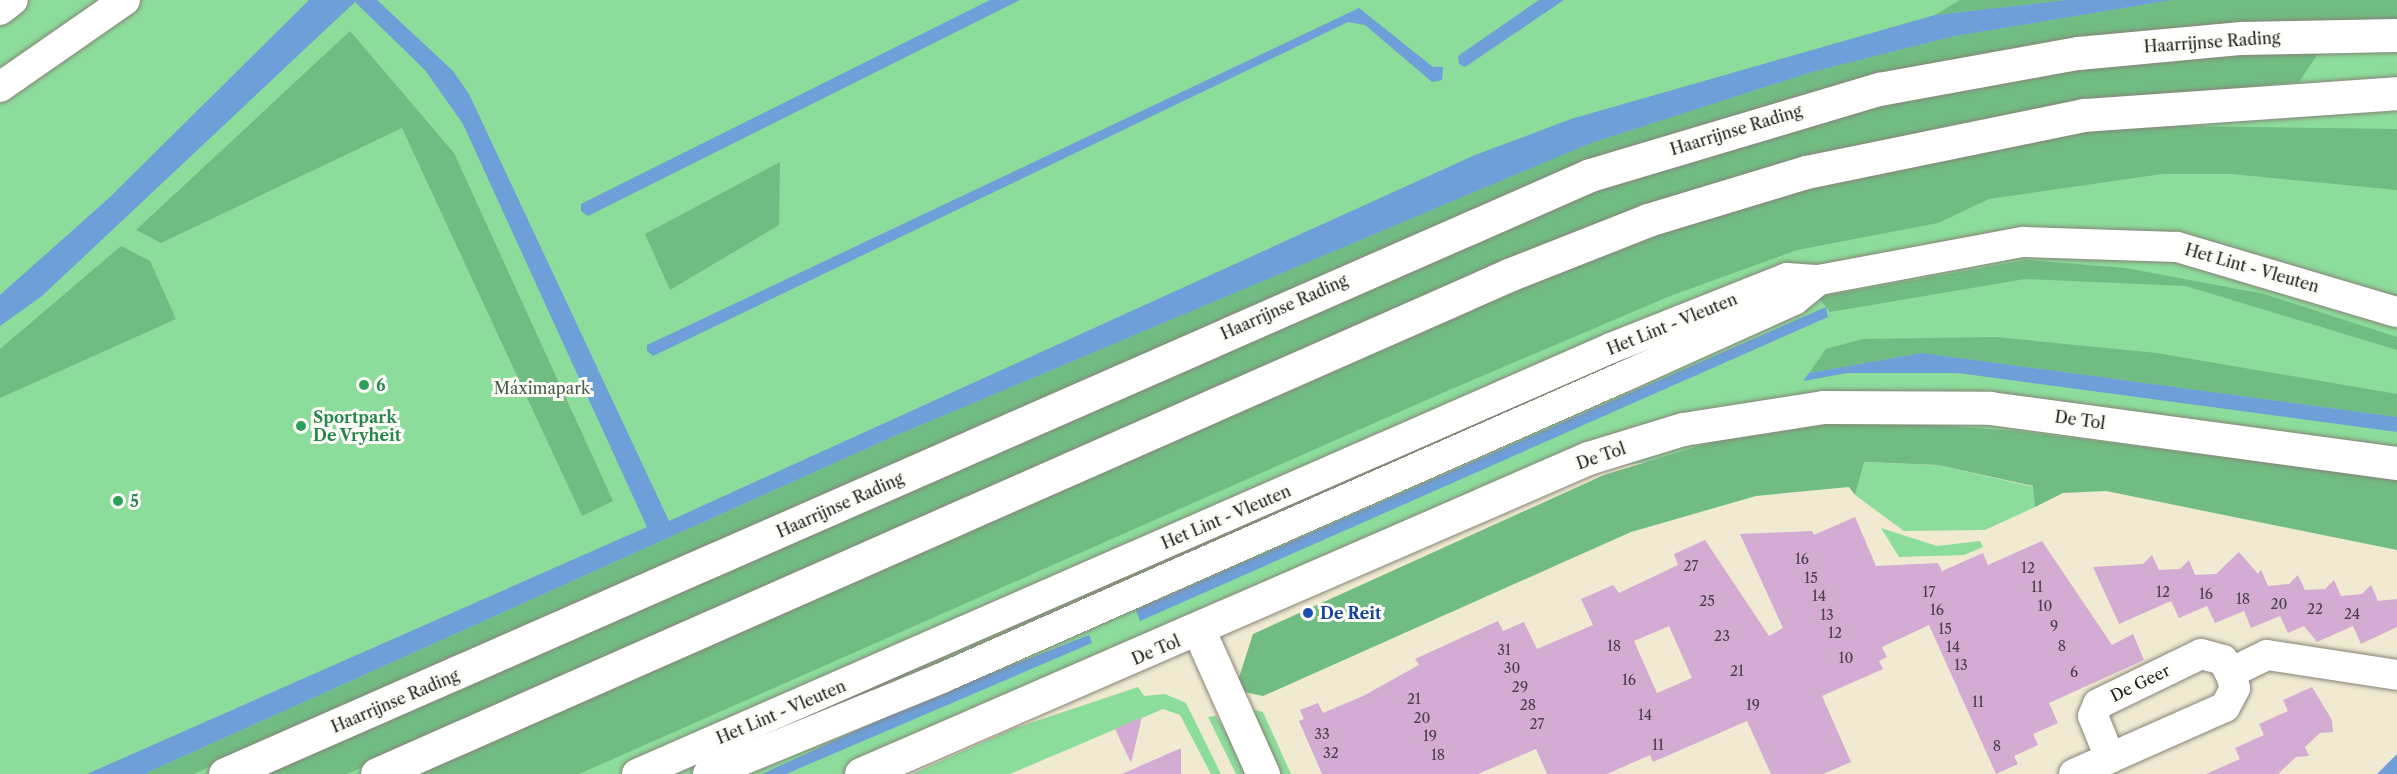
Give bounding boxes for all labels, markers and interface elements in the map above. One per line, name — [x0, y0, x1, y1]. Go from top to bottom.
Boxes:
street label: Haarrijnse Rading — [2143, 28, 2281, 56]
street label: Haarrijnse Rading — [1668, 101, 1804, 159]
street label: Het Lint - Vleuten — [2182, 240, 2322, 296]
street label: Haarrijnse Rading — [1218, 270, 1350, 344]
street label: Het Lint - Vleuten — [1604, 289, 1740, 359]
place label: 6 — [376, 375, 386, 395]
marker: 6 — [357, 378, 371, 392]
park label: Máximapark — [494, 378, 590, 398]
place label: Sportpark De Vryheit — [313, 407, 402, 445]
street label: De Tol — [2053, 407, 2107, 433]
marker: Sportpark De Vryheit — [294, 419, 308, 433]
street label: De Tol — [1574, 439, 1628, 473]
street label: Haarrijnse Rading — [774, 468, 906, 542]
street label: Het Lint - Vleuten — [1158, 481, 1294, 553]
place label: 5 — [130, 491, 139, 511]
marker: 5 — [111, 494, 125, 508]
house number: 16 — [1795, 551, 1809, 567]
house number: 27 — [1684, 558, 1698, 574]
house number: 12 — [2021, 560, 2035, 576]
house number: 15 — [1804, 570, 1818, 586]
house number: 11 — [2031, 579, 2043, 595]
house number: 17 — [1923, 584, 1935, 600]
house number: 12 — [2156, 584, 2170, 600]
house number: 16 — [2199, 586, 2213, 602]
house number: 14 — [1812, 588, 1826, 604]
house number: 18 — [2236, 591, 2250, 607]
house number: 25 — [1699, 593, 1715, 609]
house number: 20 — [2271, 596, 2287, 612]
house number: 10 — [2038, 598, 2052, 614]
house number: 22 — [2307, 601, 2323, 617]
house number: 16 — [1930, 602, 1944, 618]
place label: De Reit — [1320, 603, 1381, 623]
marker: De Reit — [1301, 606, 1315, 620]
house number: 24 — [2344, 606, 2360, 622]
house number: 13 — [1820, 607, 1834, 623]
house number: 9 — [2050, 618, 2058, 634]
house number: 15 — [1938, 621, 1952, 637]
house number: 12 — [1828, 625, 1842, 641]
house number: 23 — [1714, 628, 1730, 644]
street label: De Tol — [1129, 631, 1183, 669]
house number: 18 — [1607, 638, 1621, 654]
house number: 8 — [2058, 638, 2066, 654]
house number: 14 — [1946, 639, 1960, 655]
house number: 31 — [1497, 642, 1511, 658]
house number: 10 — [1839, 650, 1853, 666]
house number: 13 — [1954, 657, 1968, 673]
house number: 30 — [1504, 660, 1520, 676]
street label: De Geer — [2107, 660, 2173, 706]
house number: 21 — [1730, 663, 1744, 679]
house number: 6 — [2070, 664, 2078, 680]
street label: Haarrijnse Rading — [328, 665, 462, 737]
house number: 16 — [1622, 672, 1636, 688]
street label: Het Lint - Vleuten — [713, 676, 849, 748]
house number: 29 — [1512, 679, 1528, 695]
house number: 21 — [1407, 691, 1421, 707]
house number: 11 — [1972, 694, 1984, 710]
house number: 28 — [1520, 697, 1536, 713]
house number: 19 — [1746, 697, 1760, 713]
house number: 14 — [1638, 707, 1652, 723]
house number: 20 — [1414, 710, 1430, 726]
house number: 27 — [1530, 716, 1544, 732]
house number: 33 — [1314, 726, 1330, 742]
house number: 19 — [1423, 728, 1437, 744]
house number: 11 — [1652, 737, 1664, 753]
house number: 8 — [1993, 738, 2001, 754]
house number: 32 — [1323, 745, 1339, 761]
house number: 18 — [1431, 747, 1445, 763]

